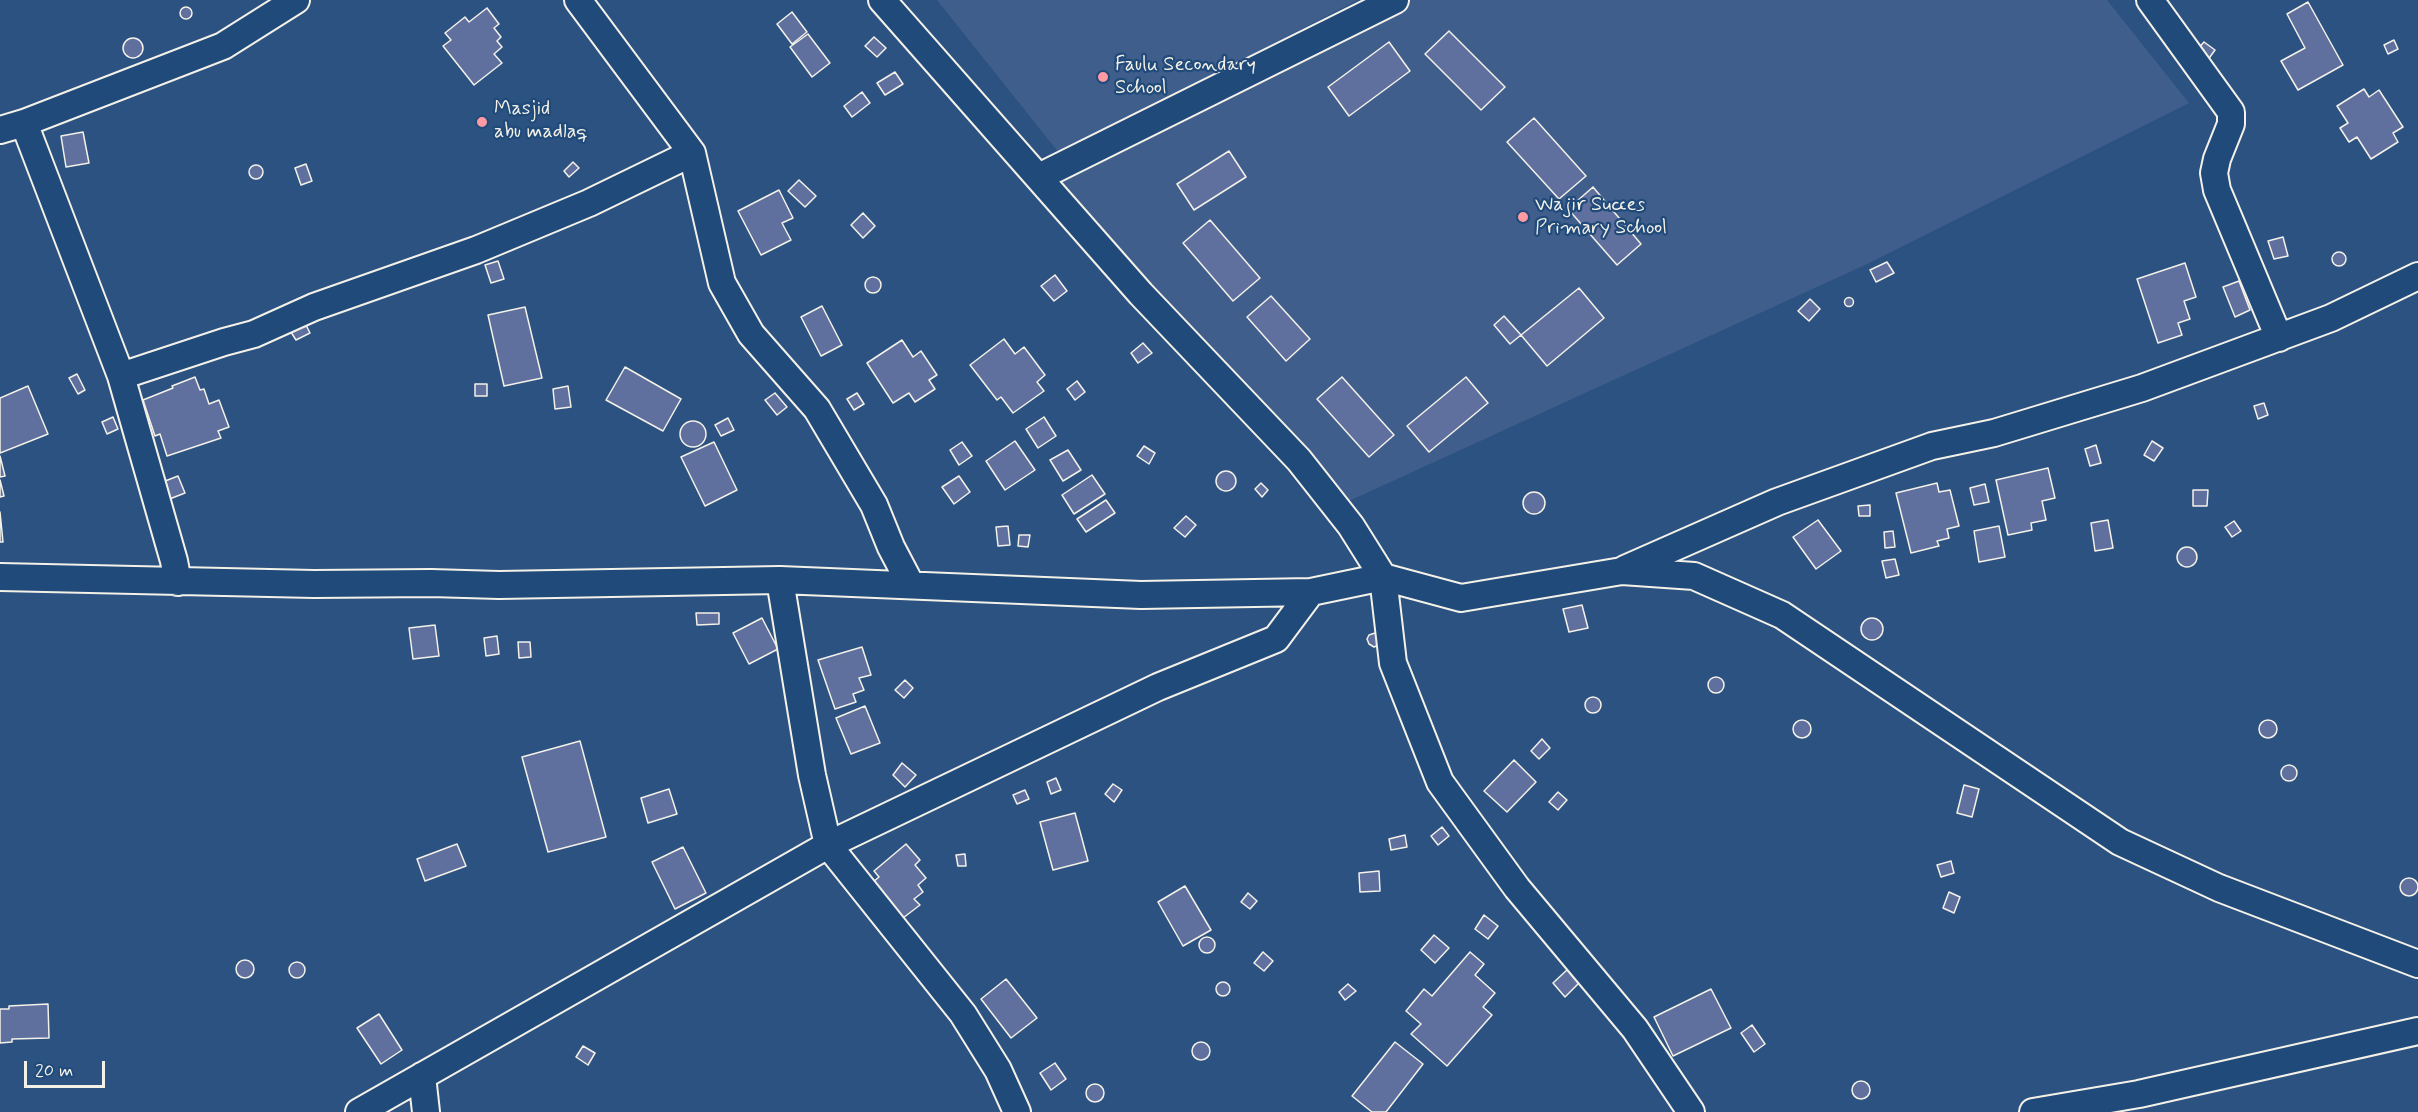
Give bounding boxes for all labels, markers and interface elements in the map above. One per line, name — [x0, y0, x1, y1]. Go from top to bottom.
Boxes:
place label: Faulu Secondary School — [1115, 54, 1256, 101]
marker: Faulu Secondary School — [1096, 70, 1110, 84]
place label: Masjid abu madlaq — [494, 98, 587, 145]
marker: Masjid abu madlaq — [475, 115, 489, 129]
place label: Wajir Succes Primary School — [1535, 194, 1667, 241]
marker: Wajir Succes Primary School — [1516, 210, 1530, 224]
scale bar — [27, 1049, 108, 1087]
text: 20 m — [35, 1059, 73, 1083]

